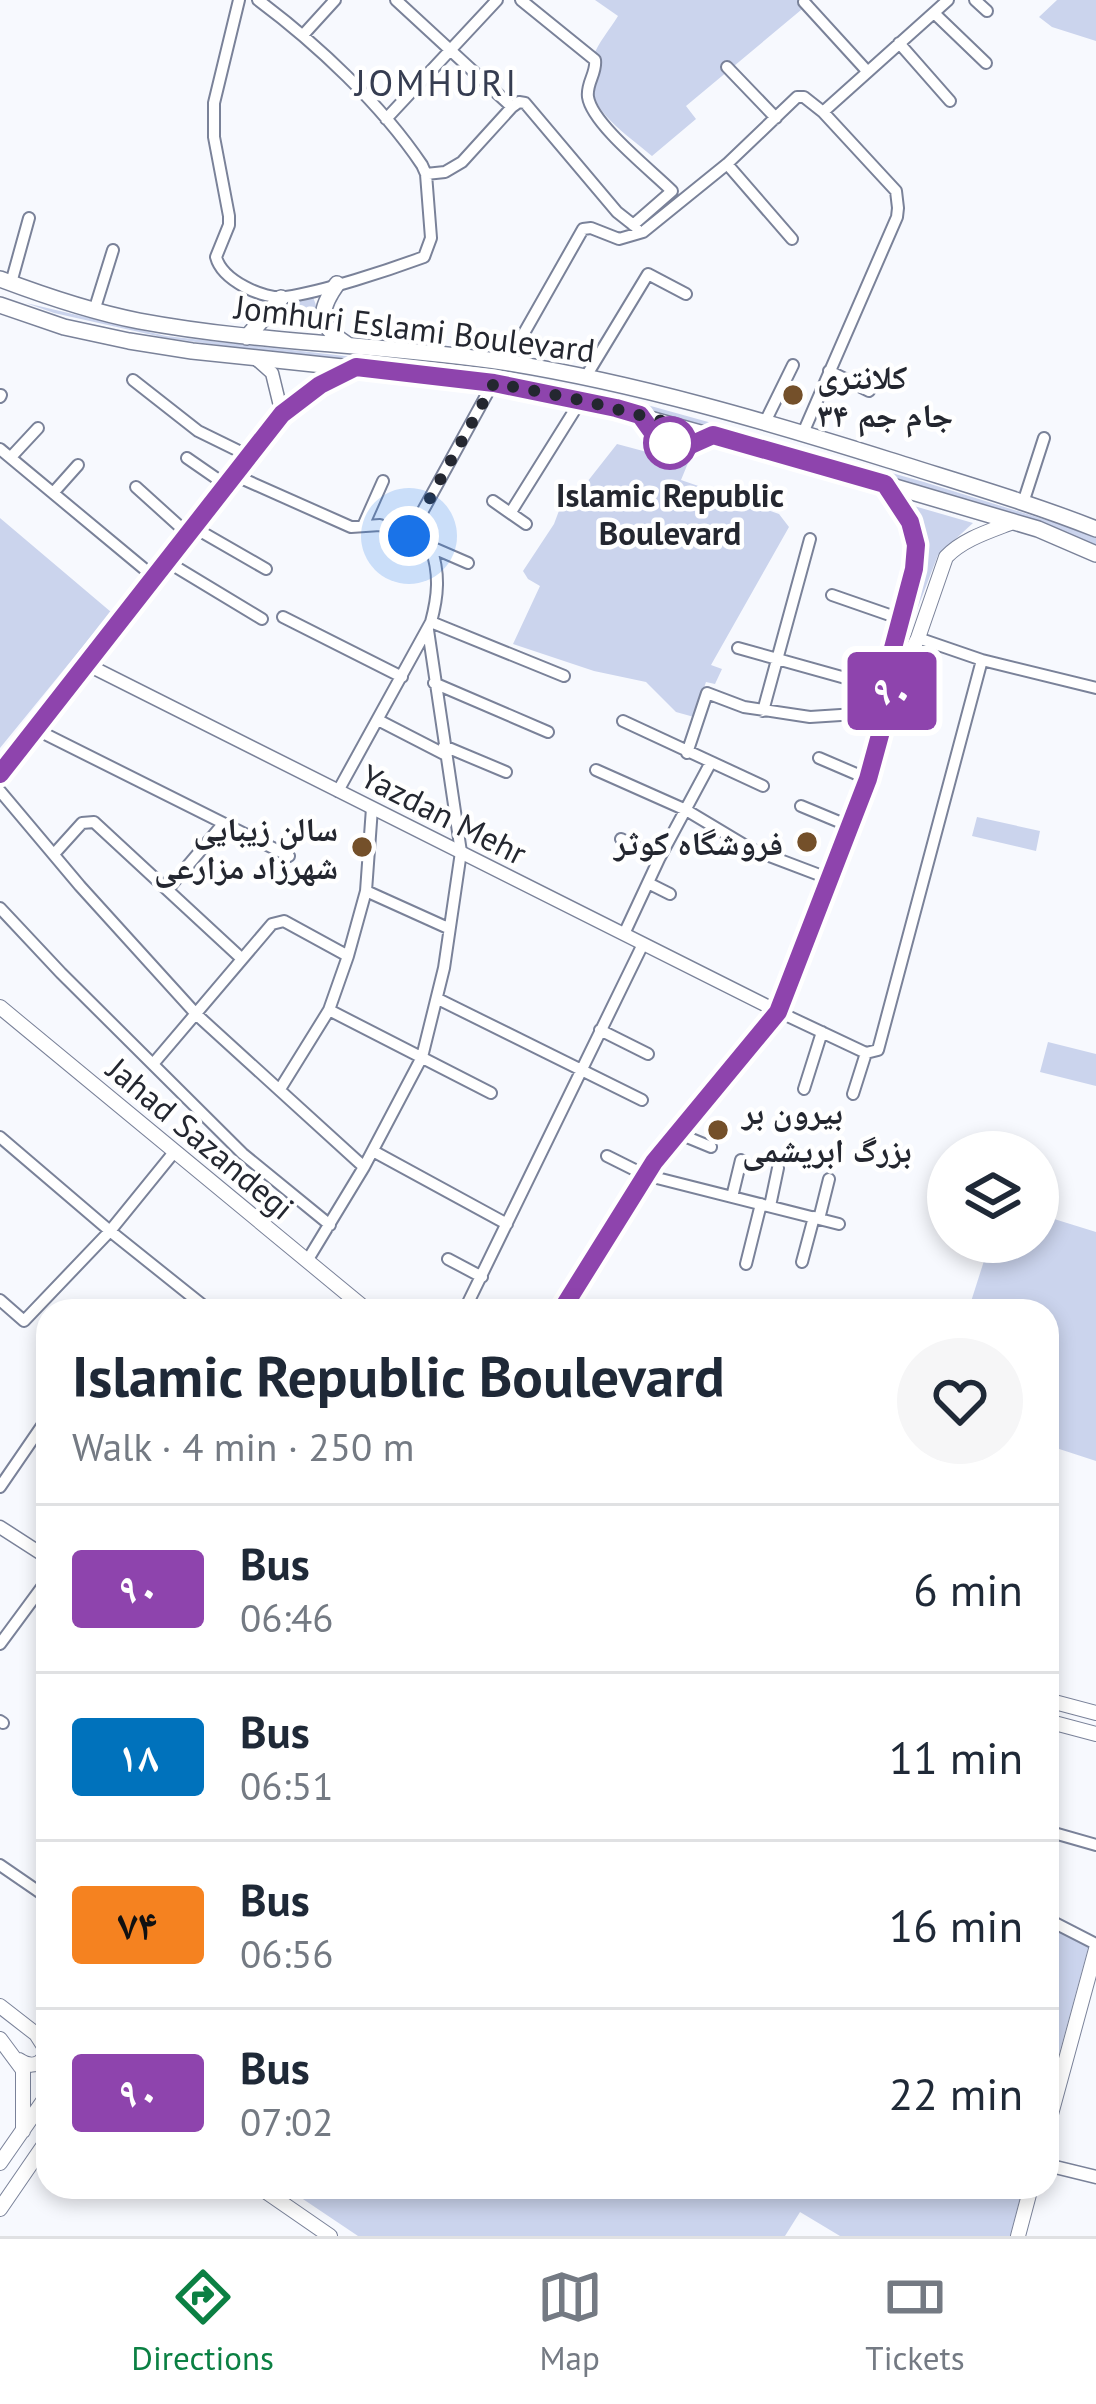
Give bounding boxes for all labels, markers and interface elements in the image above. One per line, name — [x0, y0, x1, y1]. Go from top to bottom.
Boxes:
district label: JOMHURI — [353, 59, 519, 106]
street label: Jomhuri Eslami Boulevard — [230, 284, 598, 371]
place label: کلانتری ۳۴ جام جم — [817, 355, 953, 438]
marker: کلانتری ۳۴ جام جم — [780, 382, 806, 408]
marker: Islamic Republic Boulevard — [645, 418, 695, 468]
place label: Islamic Republic Boulevard — [556, 473, 784, 554]
your location — [379, 506, 439, 566]
line badge: ۹۰ — [838, 652, 946, 730]
text: ۹۰ — [872, 663, 913, 718]
street label: Yazdan Mehr — [354, 754, 534, 874]
place label: سالن زیبایی شهرزاد مزارعی — [154, 807, 338, 888]
place label: فروشگاه کوثر — [612, 821, 783, 864]
marker: فروشگاه کوثر — [794, 829, 820, 855]
marker: سالن زیبایی شهرزاد مزارعی — [349, 834, 375, 860]
street label: Jahad Sazandegi — [97, 1046, 303, 1229]
place label: بیرون بر بزرگ ابریشمی — [740, 1090, 912, 1171]
marker: بیرون بر بزرگ ابریشمی — [705, 1117, 731, 1143]
map controls — [927, 1131, 1059, 1263]
button: layers — [927, 1131, 1059, 1263]
button: heart — [897, 1338, 1023, 1464]
text: Islamic Republic Boulevard — [72, 1339, 725, 1413]
text: Walk · 4 min · 250 m — [72, 1421, 414, 1472]
text: Bus — [240, 1534, 310, 1592]
text: 6 min — [913, 1560, 1023, 1618]
text: ۹۰ — [118, 1561, 159, 1616]
text: 06:46 — [240, 1592, 334, 1643]
text: Bus — [240, 1702, 310, 1760]
text: 11 min — [889, 1728, 1023, 1786]
text: ۱۸ — [118, 1729, 159, 1784]
text: 06:51 — [240, 1760, 334, 1811]
text: Bus — [240, 1870, 310, 1928]
text: 16 min — [889, 1896, 1023, 1954]
text: ۷۴ — [118, 1897, 159, 1952]
text: 06:56 — [240, 1928, 334, 1979]
text: Bus — [240, 2038, 310, 2096]
text: 22 min — [889, 2064, 1023, 2122]
text: ۹۰ — [118, 2065, 159, 2120]
text: 07:02 — [240, 2096, 334, 2147]
tab: Directions — [131, 2264, 274, 2379]
tab: Map — [537, 2264, 603, 2379]
tab: Tickets — [865, 2264, 965, 2379]

